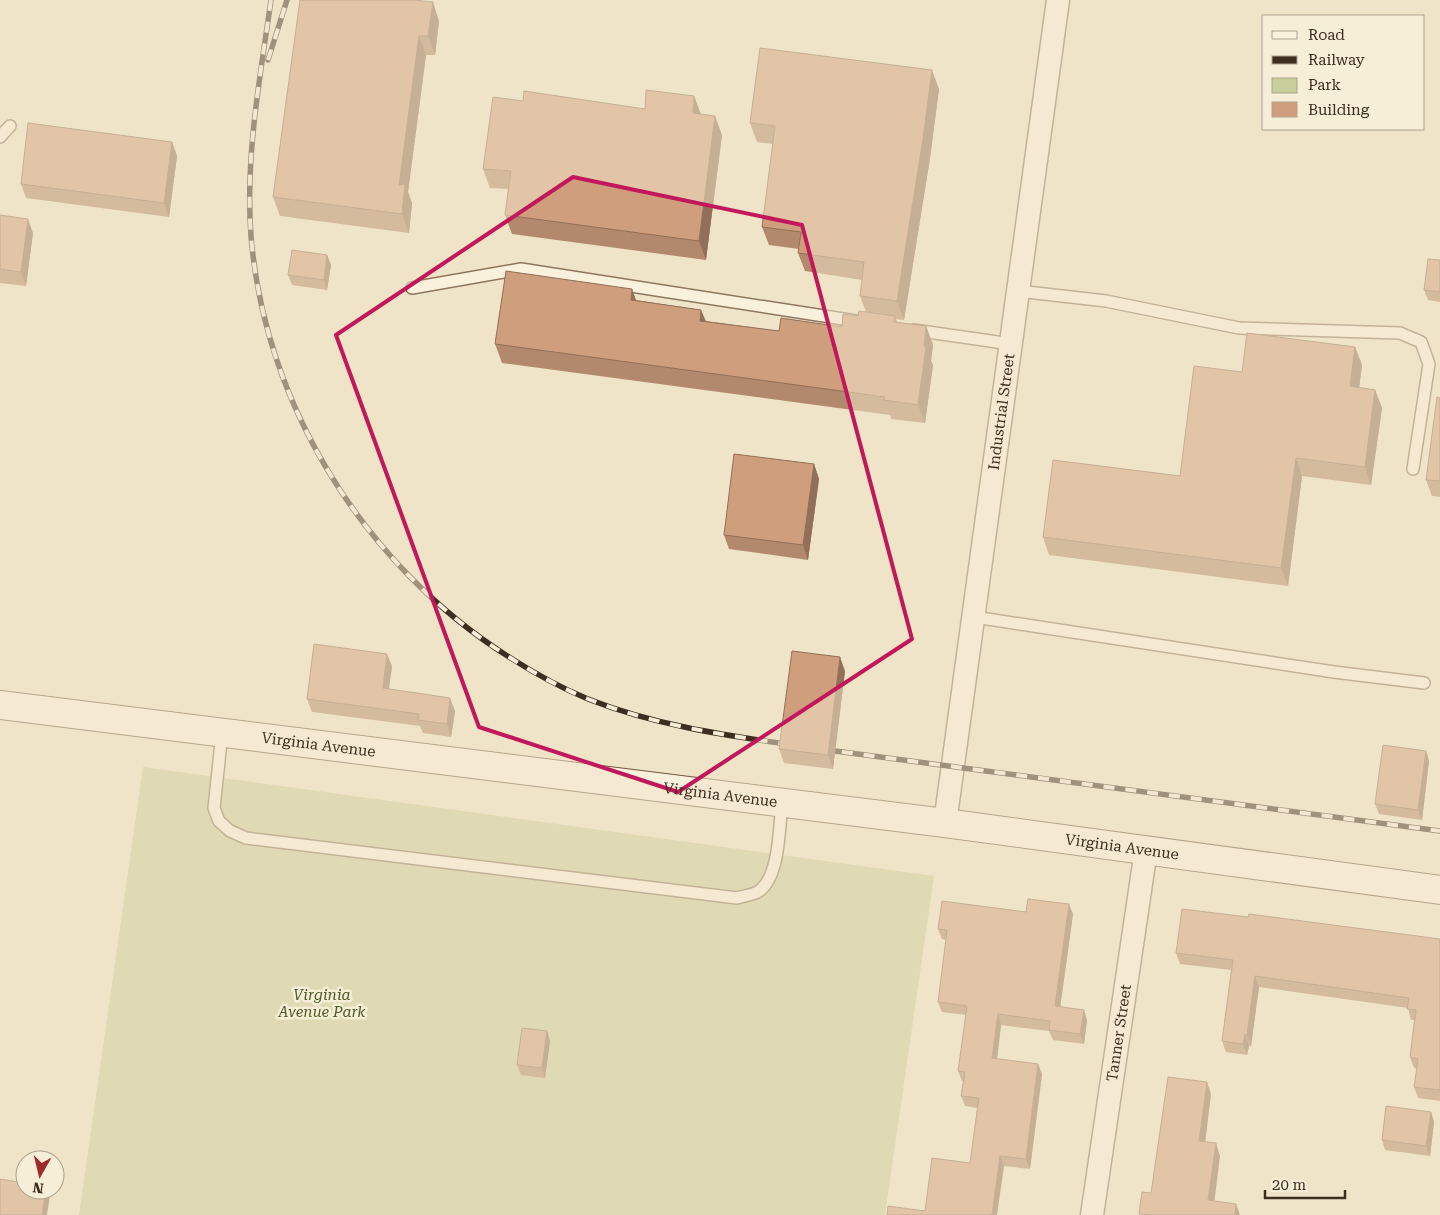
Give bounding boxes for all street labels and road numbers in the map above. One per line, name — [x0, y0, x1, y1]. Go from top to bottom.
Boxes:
street label: Industrial Street — [985, 352, 1018, 471]
street label: Virginia Avenue — [260, 729, 377, 761]
street label: Virginia Avenue — [662, 779, 779, 811]
street label: Virginia Avenue — [1064, 830, 1180, 864]
street label: Tanner Street — [1103, 983, 1135, 1083]

